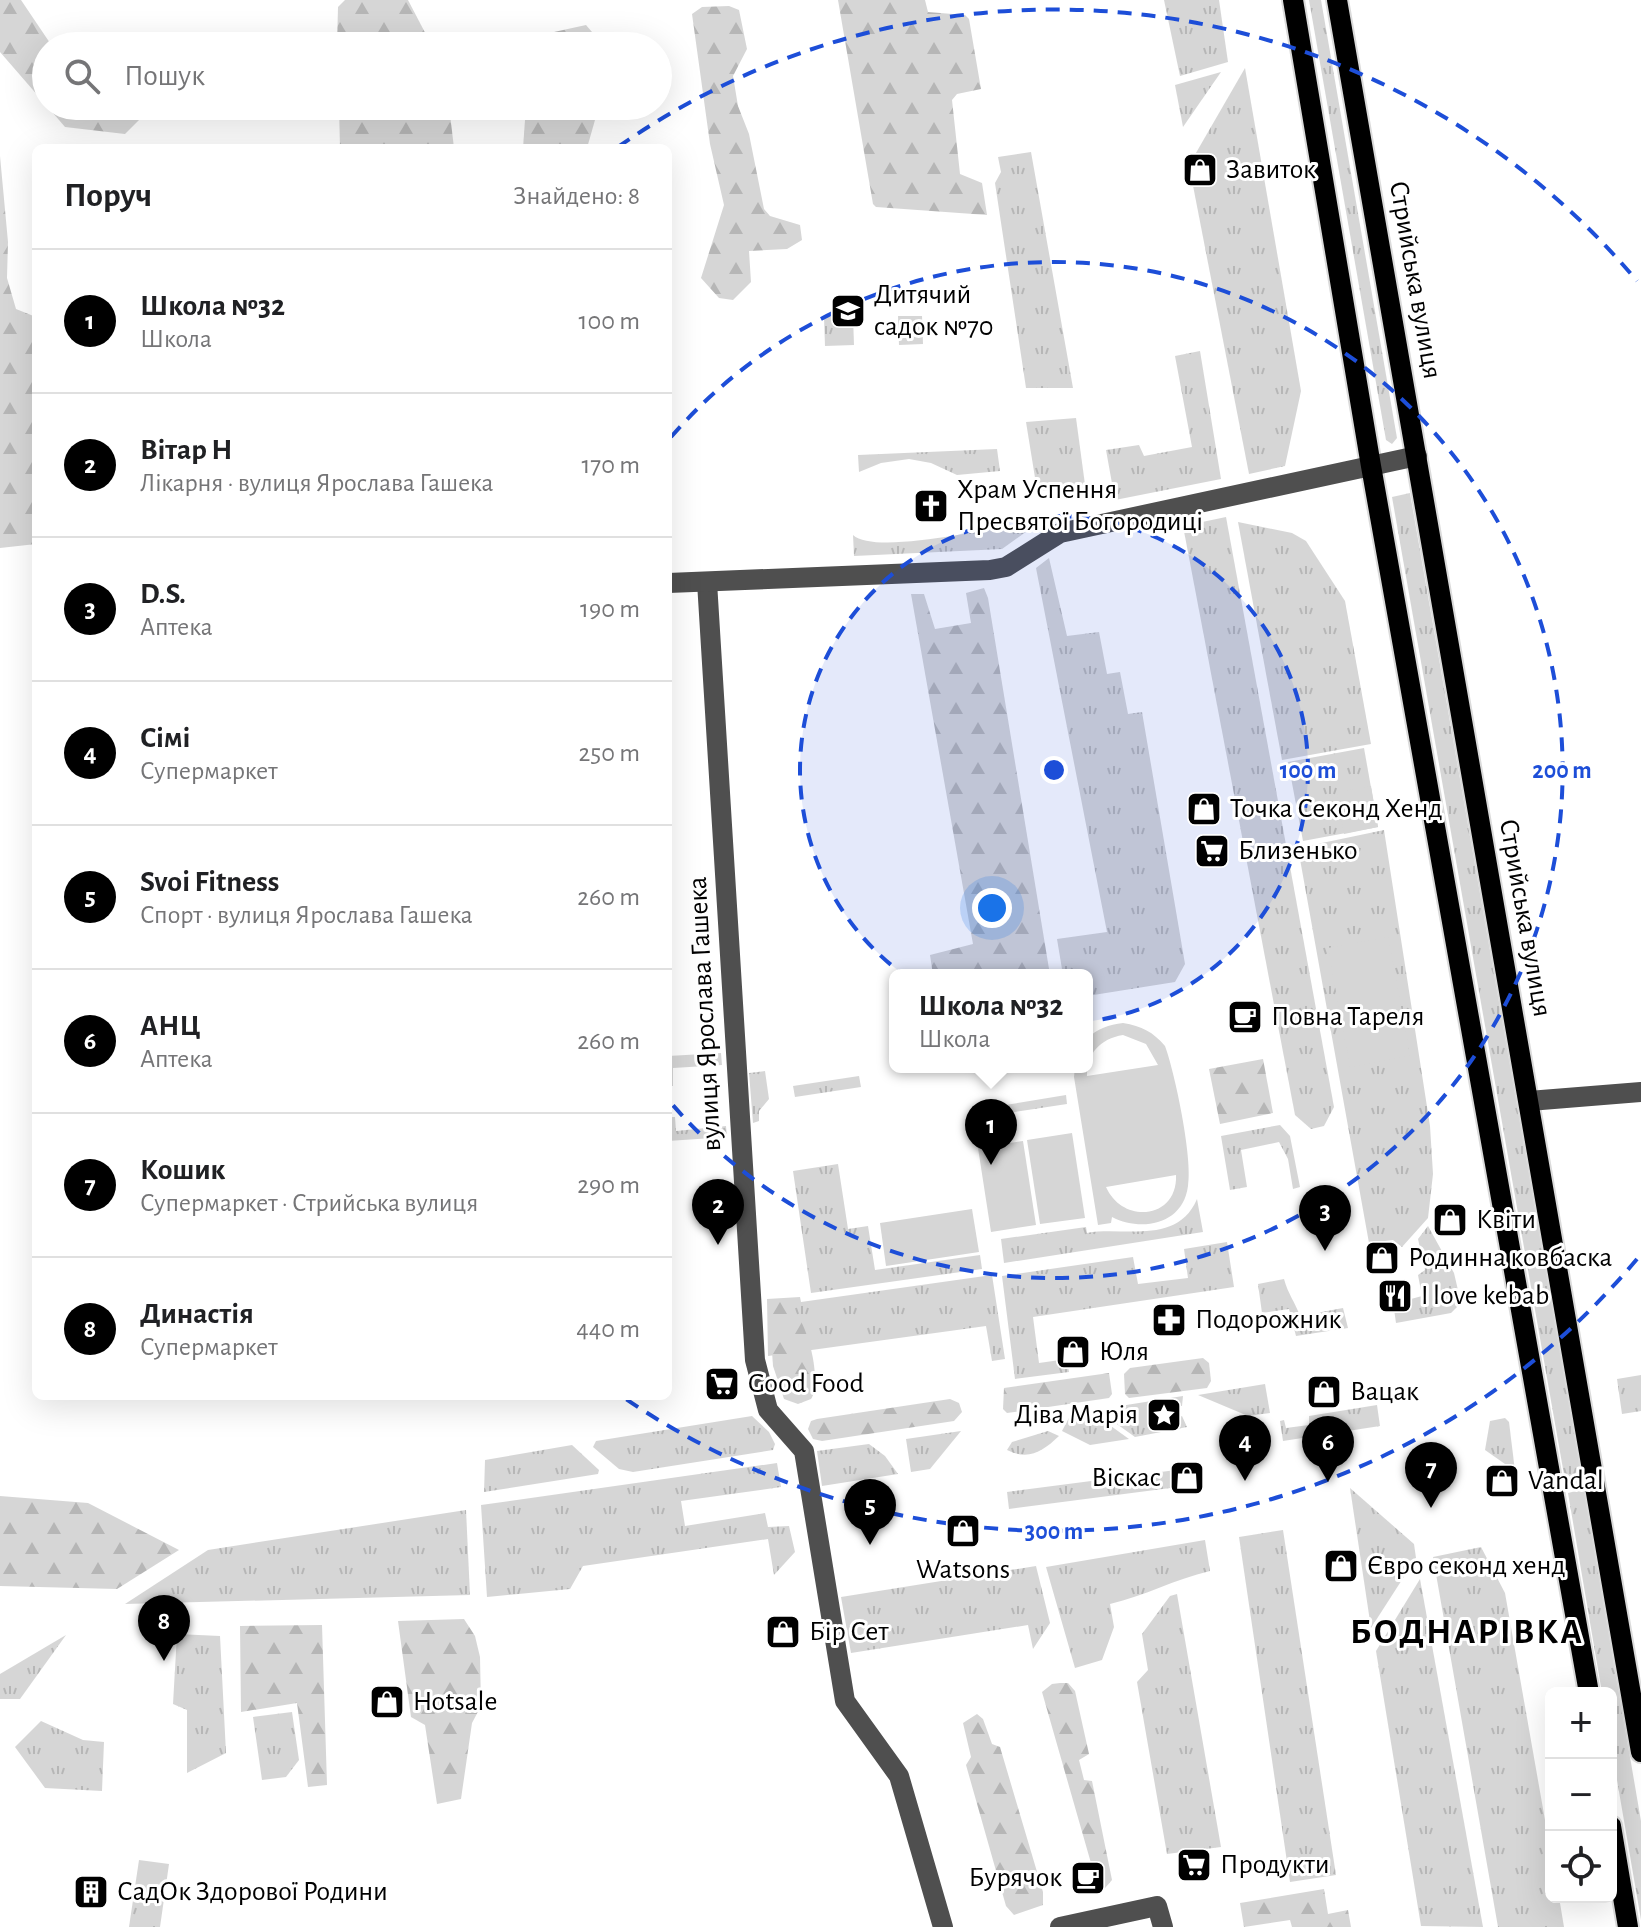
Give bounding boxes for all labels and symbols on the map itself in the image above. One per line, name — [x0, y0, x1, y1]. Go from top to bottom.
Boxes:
shop icon: Завиток — [1181, 151, 1219, 189]
place label: Завиток — [1226, 156, 1316, 184]
street label: Стрийська вулиця — [1384, 179, 1446, 381]
place label: Дитячий садок №70 — [874, 281, 994, 341]
school or university icon: Дитячий садок №70 — [829, 292, 867, 330]
place label: Храм Успення Пресвятої Богородиці — [957, 476, 1203, 536]
church icon: Храм Успення Пресвятої Богородиці — [912, 487, 950, 525]
centre of rings — [1040, 756, 1068, 784]
text: 100 m — [1280, 759, 1336, 783]
text: 200 m — [1532, 759, 1592, 783]
shop icon: Точка Секонд Хенд — [1185, 790, 1223, 828]
place label: Точка Секонд Хенд — [1230, 795, 1443, 823]
street label: Стрийська вулиця — [1494, 817, 1556, 1019]
supermarket icon: Близенько — [1193, 832, 1231, 870]
place label: Близенько — [1238, 837, 1358, 865]
street label: вулиця Ярослава Гашека — [684, 876, 726, 1152]
your location — [972, 888, 1012, 928]
cafe icon: Повна Тареля — [1226, 998, 1264, 1036]
place label: Повна Тареля — [1271, 1003, 1424, 1031]
pin: 1 — [965, 1099, 1017, 1165]
pin: 2 — [692, 1179, 744, 1245]
pin: 3 — [1299, 1185, 1351, 1251]
shop icon: Квіти — [1431, 1201, 1469, 1239]
place label: Квіти — [1476, 1206, 1536, 1234]
shop icon: Родинна ковбаска — [1363, 1239, 1401, 1277]
place label: Родинна ковбаска — [1408, 1244, 1612, 1272]
restaurant icon: I love kebab — [1376, 1277, 1414, 1315]
place label: I love kebab — [1421, 1282, 1549, 1310]
pharmacy icon: Подорожник — [1150, 1301, 1188, 1339]
place label: Подорожник — [1195, 1306, 1342, 1334]
shop icon: Юля — [1054, 1333, 1092, 1371]
place label: Юля — [1099, 1338, 1149, 1366]
supermarket icon: Good Food — [703, 1365, 741, 1403]
place label: Good Food — [748, 1370, 864, 1398]
shop icon: Вацак — [1305, 1373, 1343, 1411]
place label: Вацак — [1350, 1378, 1419, 1406]
place icon: Діва Марія — [1145, 1396, 1183, 1434]
place label: Діва Марія — [1014, 1401, 1138, 1429]
pin: 4 — [1219, 1415, 1271, 1481]
pin: 6 — [1302, 1416, 1354, 1482]
pin: 7 — [1405, 1442, 1457, 1508]
shop icon: Віскас — [1168, 1459, 1206, 1497]
shop icon: Vandal — [1483, 1462, 1521, 1500]
place label: Віскас — [1091, 1464, 1161, 1492]
place label: Vandal — [1528, 1467, 1604, 1495]
pin: 5 — [844, 1479, 896, 1545]
shop icon: Watsons — [944, 1512, 982, 1550]
text: 300 m — [1025, 1520, 1083, 1544]
shop icon: Євро секонд хенд — [1322, 1547, 1360, 1585]
place label: Євро секонд хенд — [1367, 1552, 1566, 1580]
place label: Watsons — [916, 1556, 1010, 1584]
pin: 8 — [138, 1595, 190, 1661]
shop icon: Бір Сет — [764, 1613, 802, 1651]
district label: БОДНАРІВКА — [1350, 1614, 1584, 1650]
place label: Бір Сет — [809, 1618, 889, 1646]
shop icon: Hotsale — [368, 1683, 406, 1721]
place label: Hotsale — [413, 1688, 497, 1716]
supermarket icon: Продукти — [1175, 1846, 1213, 1884]
place label: Продукти — [1220, 1851, 1330, 1879]
cafe icon: Бурячок — [1069, 1859, 1107, 1897]
place label: Бурячок — [968, 1864, 1062, 1892]
building icon: СадОк Здорової Родини — [72, 1873, 110, 1911]
place label: СадОк Здорової Родини — [117, 1878, 388, 1906]

